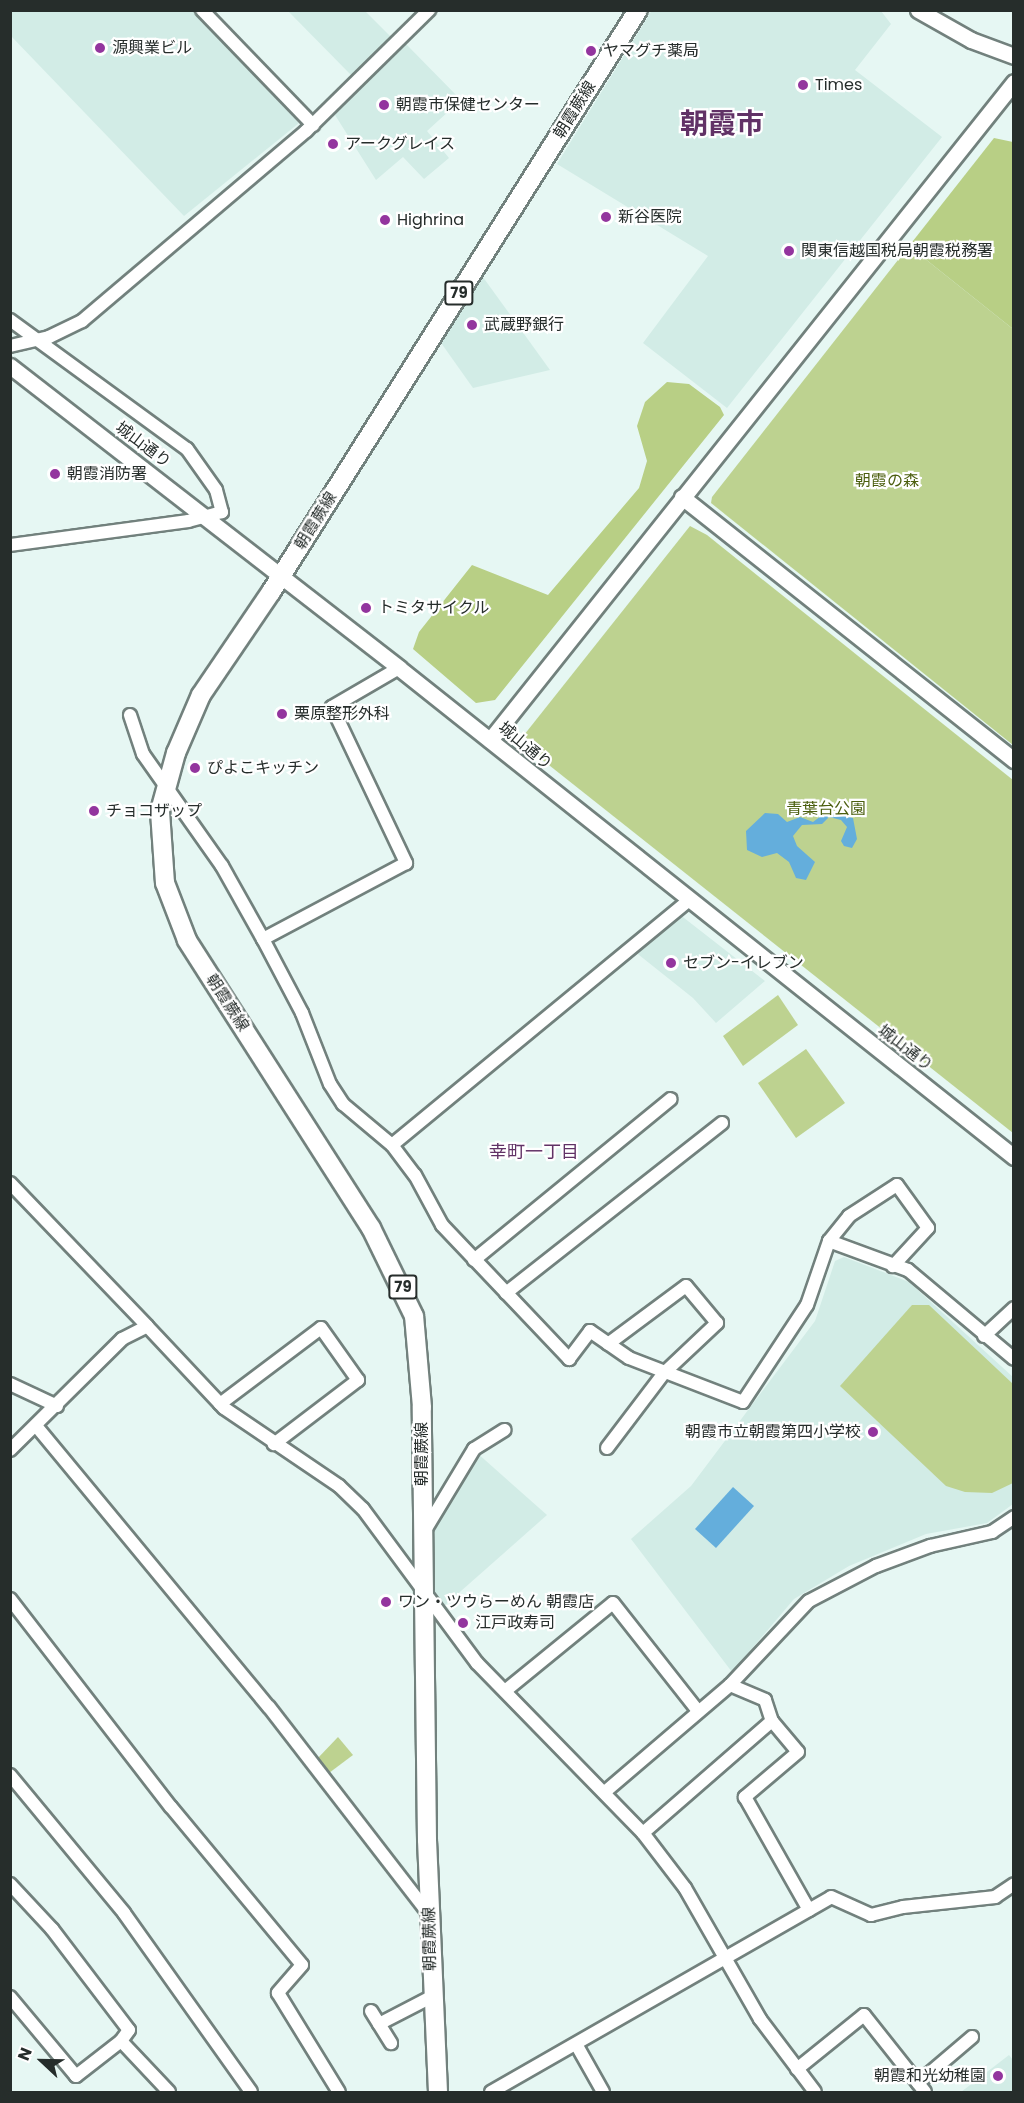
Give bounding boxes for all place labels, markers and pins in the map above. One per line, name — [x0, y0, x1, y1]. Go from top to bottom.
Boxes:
place label: 源興業ビル — [112, 38, 192, 58]
marker: 源興業ビル — [93, 41, 107, 55]
place label: ヤマグチ薬局 — [603, 41, 699, 61]
marker: ヤマグチ薬局 — [584, 44, 598, 58]
place label: Times — [815, 75, 862, 95]
marker: Times — [796, 78, 810, 92]
place label: 朝霞市保健センター — [396, 95, 540, 115]
marker: 朝霞市保健センター — [377, 98, 391, 112]
place label: アークグレイス — [345, 134, 456, 154]
marker: アークグレイス — [326, 137, 340, 151]
place label: 新谷医院 — [618, 207, 682, 227]
place label: Highrina — [397, 210, 464, 230]
marker: 新谷医院 — [599, 210, 613, 224]
marker: Highrina — [378, 213, 392, 227]
place label: 関東信越国税局朝霞税務署 — [801, 241, 993, 261]
marker: 関東信越国税局朝霞税務署 — [782, 244, 796, 258]
place label: 武蔵野銀行 — [484, 315, 564, 335]
marker: 武蔵野銀行 — [465, 318, 479, 332]
place label: 朝霞消防署 — [67, 464, 147, 484]
marker: 朝霞消防署 — [48, 467, 62, 481]
place label: トミタサイクル — [378, 598, 490, 618]
marker: トミタサイクル — [359, 601, 373, 615]
place label: 栗原整形外科 — [294, 704, 390, 724]
marker: 栗原整形外科 — [275, 707, 289, 721]
place label: ぴよこキッチン — [207, 758, 319, 778]
marker: ぴよこキッチン — [188, 761, 202, 775]
place label: チョコザップ — [106, 801, 202, 821]
marker: チョコザップ — [87, 804, 101, 818]
place label: セブン-イレブン — [683, 953, 804, 973]
marker: セブン-イレブン — [664, 956, 678, 970]
place label: 朝霞市立朝霞第四小学校 — [685, 1422, 861, 1442]
marker: 朝霞市立朝霞第四小学校 — [866, 1425, 880, 1439]
place label: ワン・ツウらーめん 朝霞店 — [398, 1592, 594, 1612]
marker: ワン・ツウらーめん 朝霞店 — [379, 1595, 393, 1609]
place label: 江戸政寿司 — [475, 1613, 555, 1633]
marker: 江戸政寿司 — [456, 1616, 470, 1630]
place label: 朝霞和光幼稚園 — [874, 2066, 986, 2086]
marker: 朝霞和光幼稚園 — [991, 2069, 1005, 2083]

